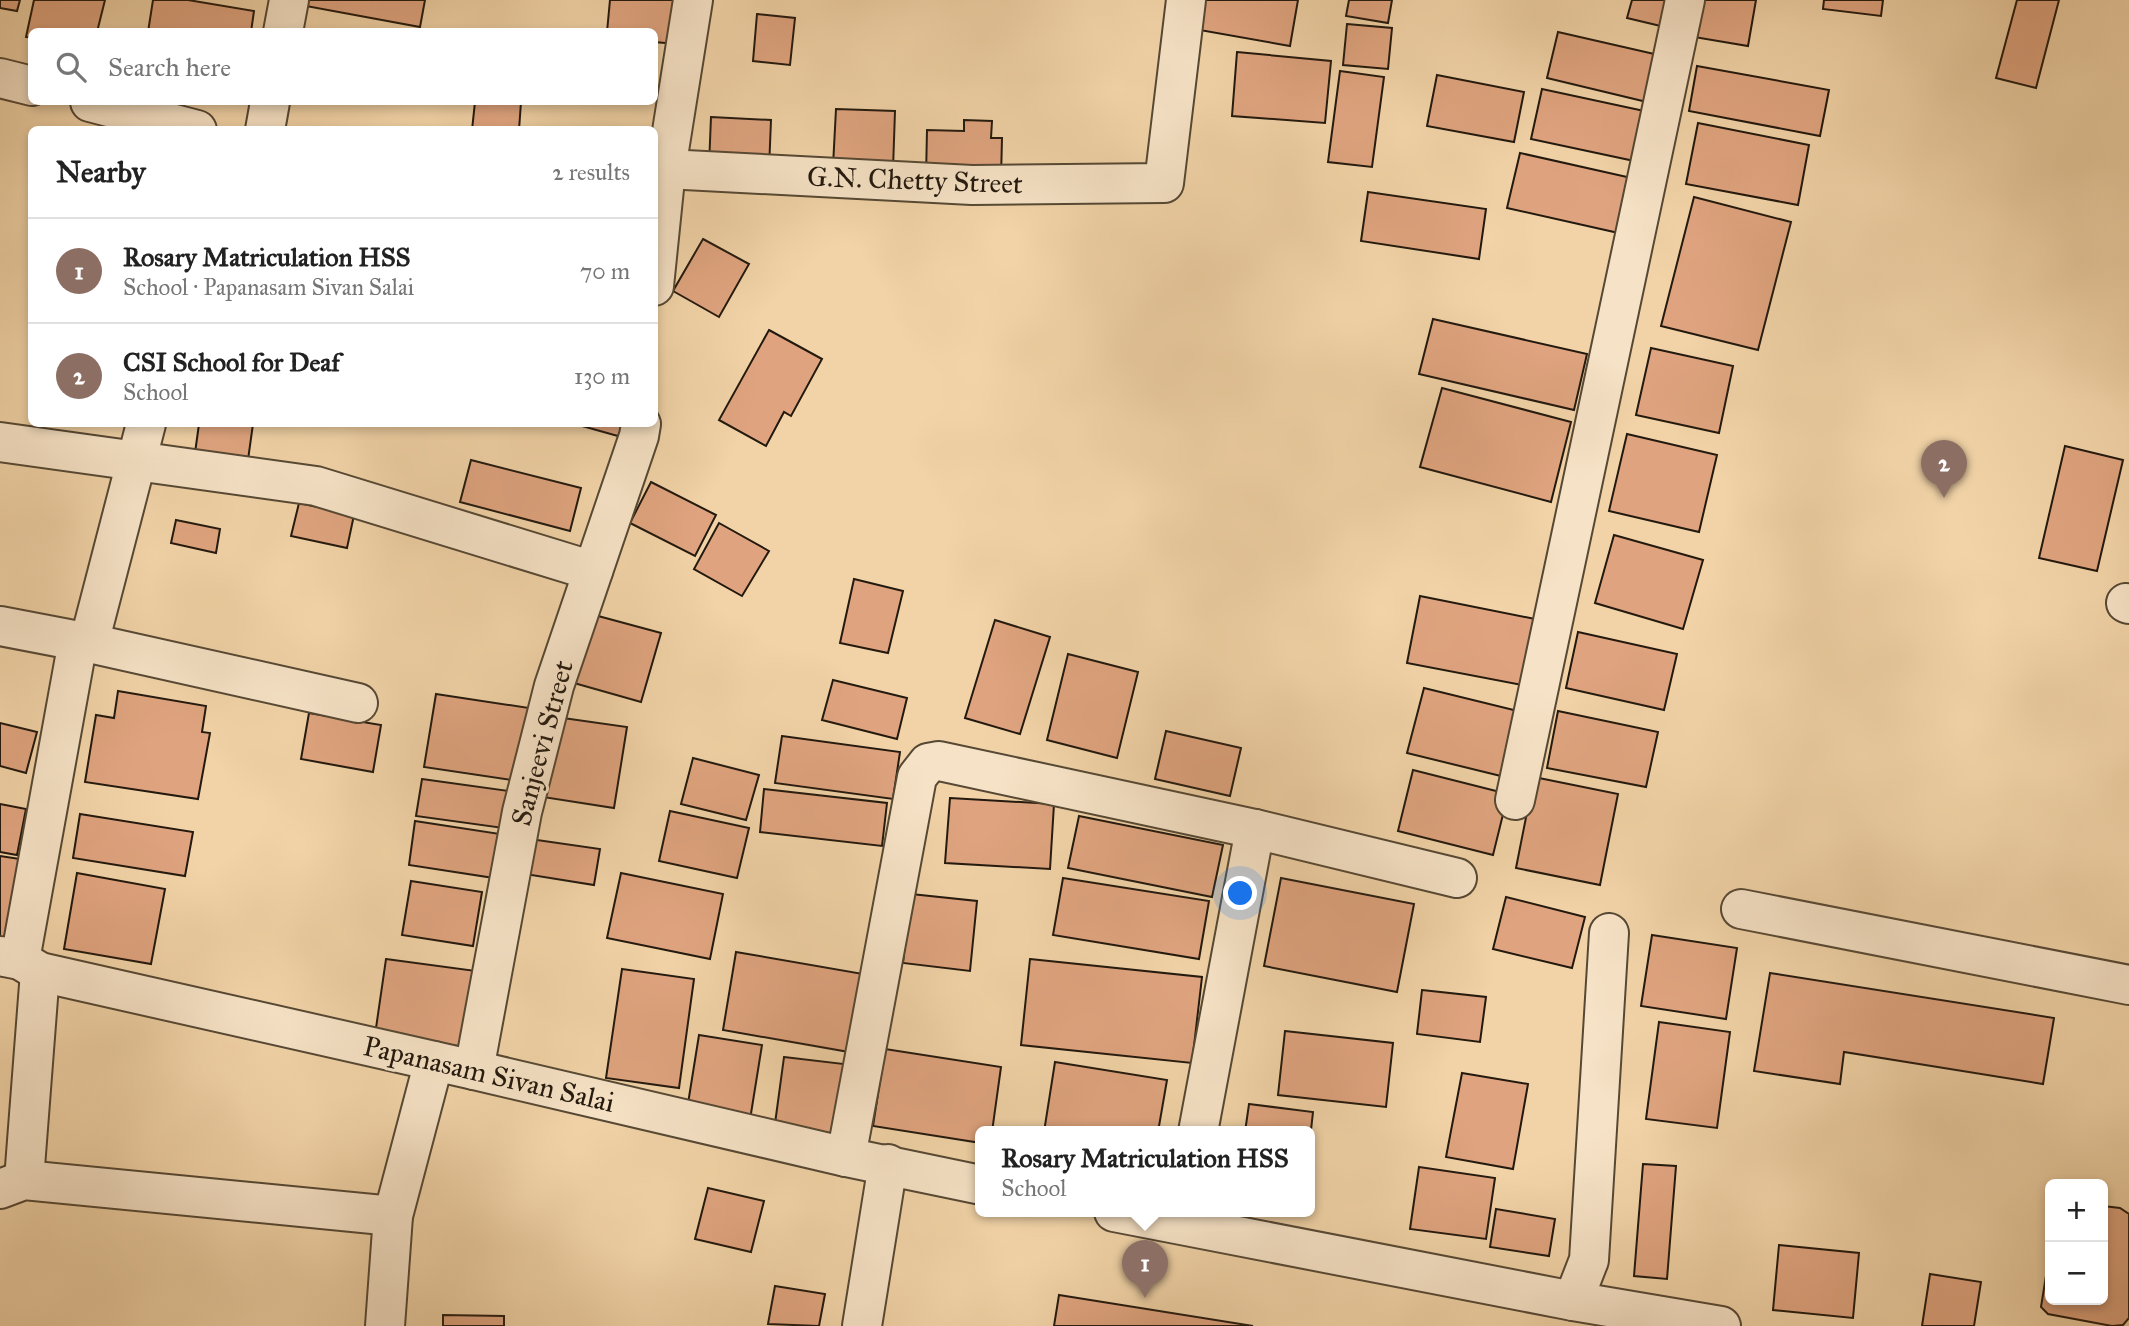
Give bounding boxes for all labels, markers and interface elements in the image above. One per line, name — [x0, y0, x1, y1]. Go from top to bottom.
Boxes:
search box — [28, 28, 658, 105]
icon: search — [52, 48, 90, 86]
text: Search here — [108, 51, 231, 83]
text: Nearby — [56, 154, 146, 190]
text: 2 results — [552, 158, 630, 186]
street label: G.N. Chetty Street — [807, 159, 1024, 201]
text: Rosary Matriculation HSS — [123, 241, 411, 273]
text: 1 — [74, 257, 84, 285]
text: 70 m — [580, 257, 630, 285]
text: School · Papanasam Sivan Salai — [123, 273, 414, 301]
text: CSI School for Deaf — [123, 346, 340, 378]
text: 2 — [73, 362, 85, 390]
text: 130 m — [574, 362, 630, 390]
text: School — [123, 378, 188, 406]
pin: 2 — [1921, 440, 1967, 498]
street label: Sanjeevi Street — [503, 656, 581, 830]
your location — [1223, 876, 1257, 910]
street label: Papanasam Sivan Salai — [360, 1028, 618, 1120]
popup — [975, 1126, 1315, 1217]
text: Rosary Matriculation HSS — [1001, 1142, 1289, 1174]
text: School — [1001, 1174, 1067, 1202]
map controls — [2045, 1179, 2108, 1305]
button: + — [2045, 1179, 2108, 1242]
pin: 1 — [1122, 1240, 1168, 1298]
button: − — [2045, 1242, 2108, 1305]

